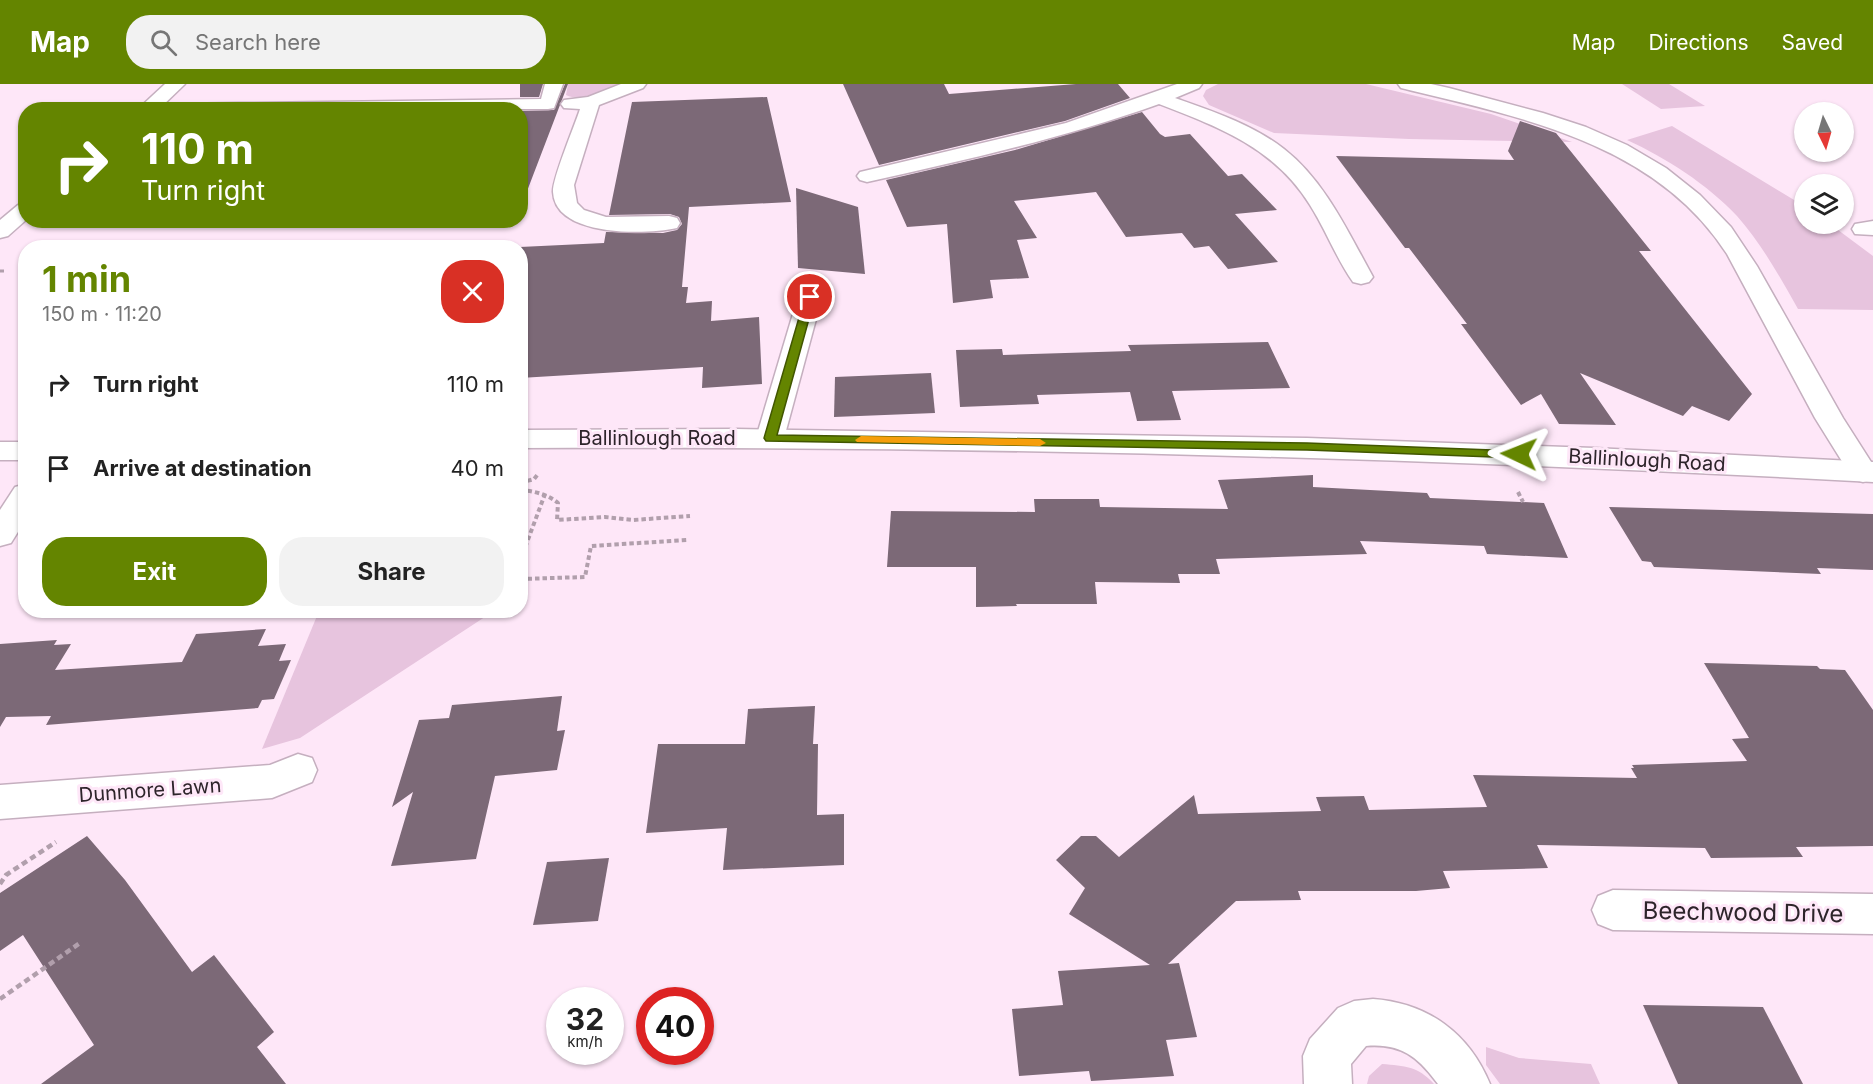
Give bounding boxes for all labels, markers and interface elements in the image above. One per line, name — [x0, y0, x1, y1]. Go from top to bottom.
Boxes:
search box — [126, 15, 546, 69]
text: Map — [30, 25, 90, 59]
icon: search — [147, 26, 180, 59]
text: Search here — [195, 29, 321, 55]
text: Map — [1572, 30, 1615, 55]
text: Directions — [1648, 30, 1749, 55]
text: Saved — [1782, 30, 1843, 55]
north arrow — [1794, 102, 1854, 162]
map controls — [1794, 102, 1854, 234]
text: 110 m — [141, 123, 254, 174]
icon: right — [42, 126, 120, 204]
text: Turn right — [141, 174, 265, 207]
button: layers — [1794, 174, 1854, 234]
text: 1 min — [42, 257, 131, 301]
button: close — [441, 260, 504, 323]
pin — [784, 271, 835, 322]
icon: arrive — [793, 280, 826, 313]
text: 150 m · 11:20 — [42, 302, 162, 326]
icon: right — [42, 368, 75, 401]
text: Turn right — [93, 371, 199, 397]
text: 110 m — [447, 371, 504, 397]
position arrow — [1487, 422, 1551, 486]
street label: Ballinlough Road — [578, 426, 736, 450]
street label: Ballinlough Road — [1568, 444, 1726, 476]
icon: arrive — [42, 452, 75, 485]
text: Arrive at destination — [93, 455, 312, 481]
text: 40 m — [450, 455, 504, 481]
button: Exit — [42, 537, 267, 606]
button: Share — [279, 537, 504, 606]
street label: Dunmore Lawn — [78, 773, 222, 807]
street label: Beechwood Drive — [1642, 896, 1844, 928]
speed limit sign: 40 — [636, 987, 714, 1065]
text: 32 — [566, 1001, 604, 1037]
text: km/h — [567, 1032, 603, 1051]

